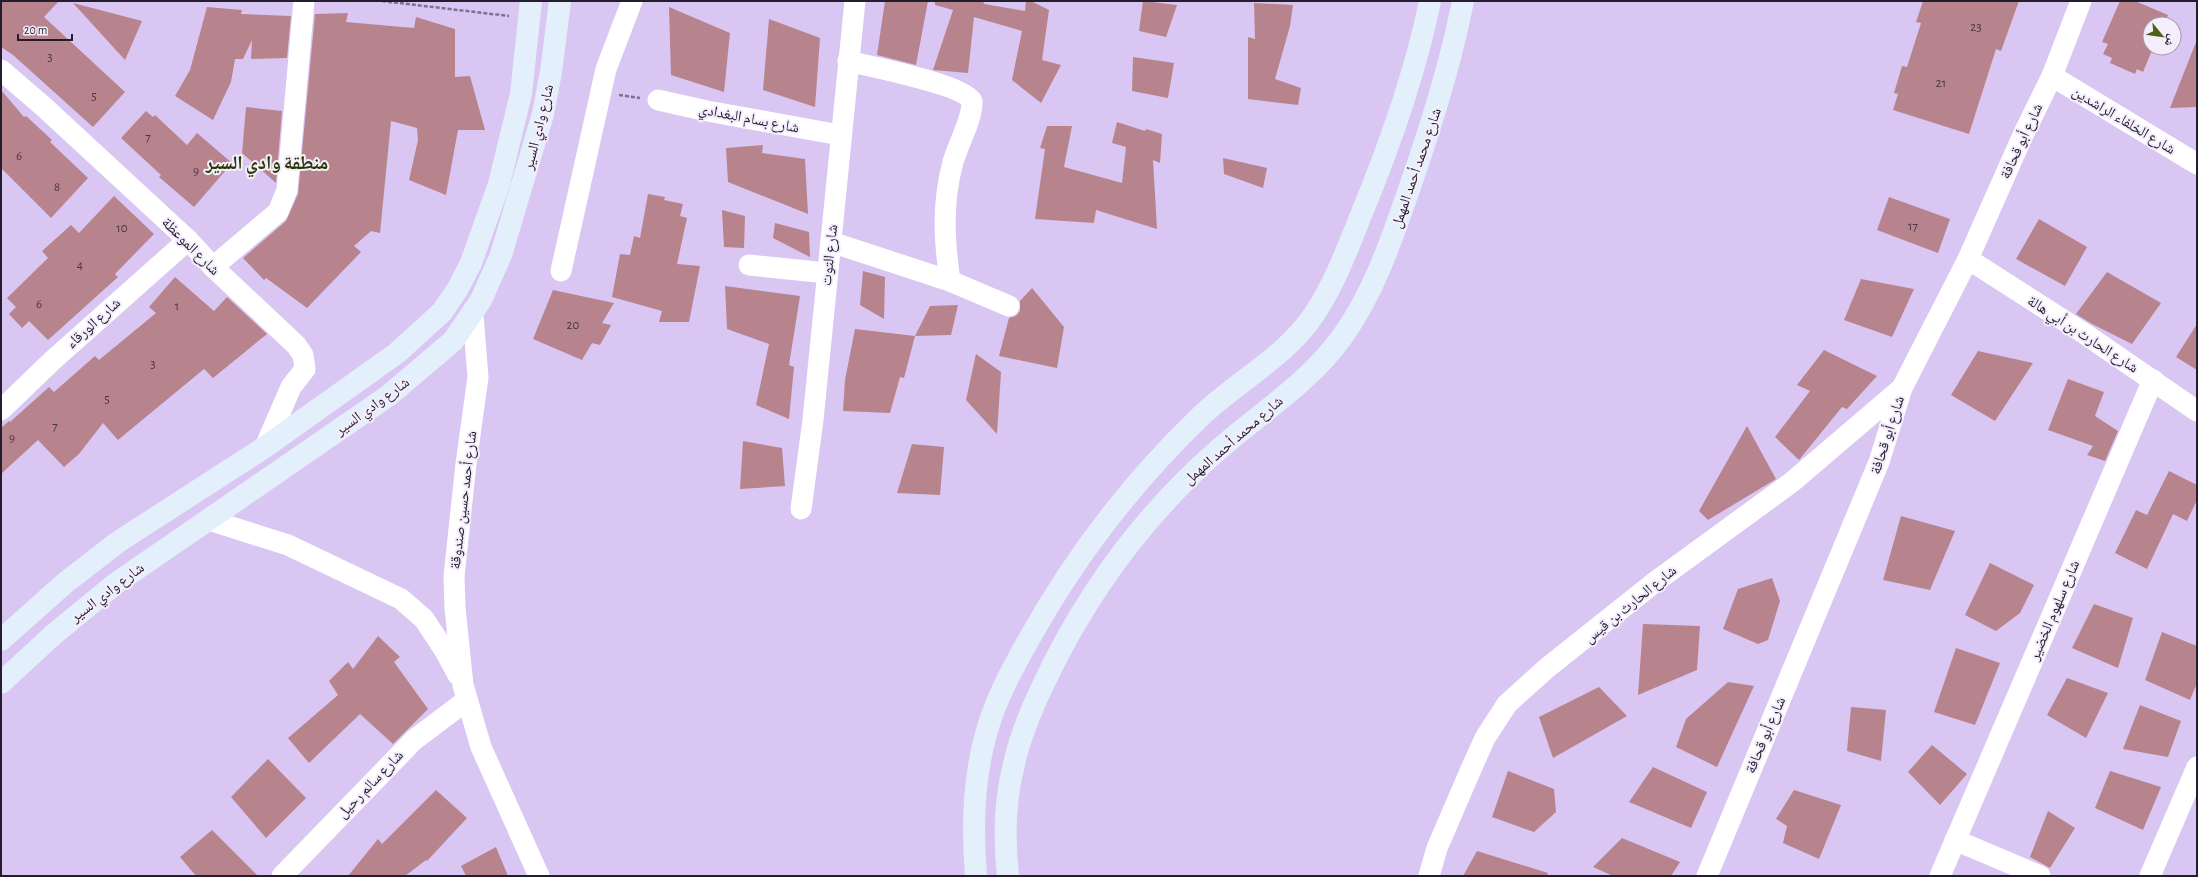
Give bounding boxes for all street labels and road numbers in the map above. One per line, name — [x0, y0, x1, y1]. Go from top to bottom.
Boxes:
street label: شارع وادي السير — [520, 83, 560, 173]
street label: شارع الخلفاء الراشدين — [2069, 84, 2178, 159]
street label: شارع أبو قحافة — [1996, 100, 2047, 182]
street label: شارع بسام البغدادي — [697, 101, 801, 139]
street label: شارع محمد أحمد المهمل — [1387, 105, 1446, 231]
street label: شارع الموعظة — [158, 215, 222, 280]
street label: شارع التوت — [819, 223, 842, 287]
street label: شارع الحارث بن أبي هالة — [2023, 292, 2142, 379]
street label: شارع الورقاء — [63, 295, 125, 353]
street label: شارع وادي السير — [332, 374, 415, 442]
street label: شارع محمد أحمد المهمل — [1180, 392, 1287, 489]
street label: شارع أبو قحافة — [1866, 393, 1909, 477]
street label: شارع أحمد حسين صندوقة — [446, 430, 481, 570]
street label: شارع سلهوم الخضير — [2026, 558, 2084, 664]
street label: شارع وادي السير — [67, 560, 149, 628]
street label: شارع الحارث بن قيس — [1581, 563, 1681, 648]
street label: شارع أبو قحافة — [1741, 694, 1790, 776]
street label: شارع سالم رحيل — [334, 747, 408, 823]

